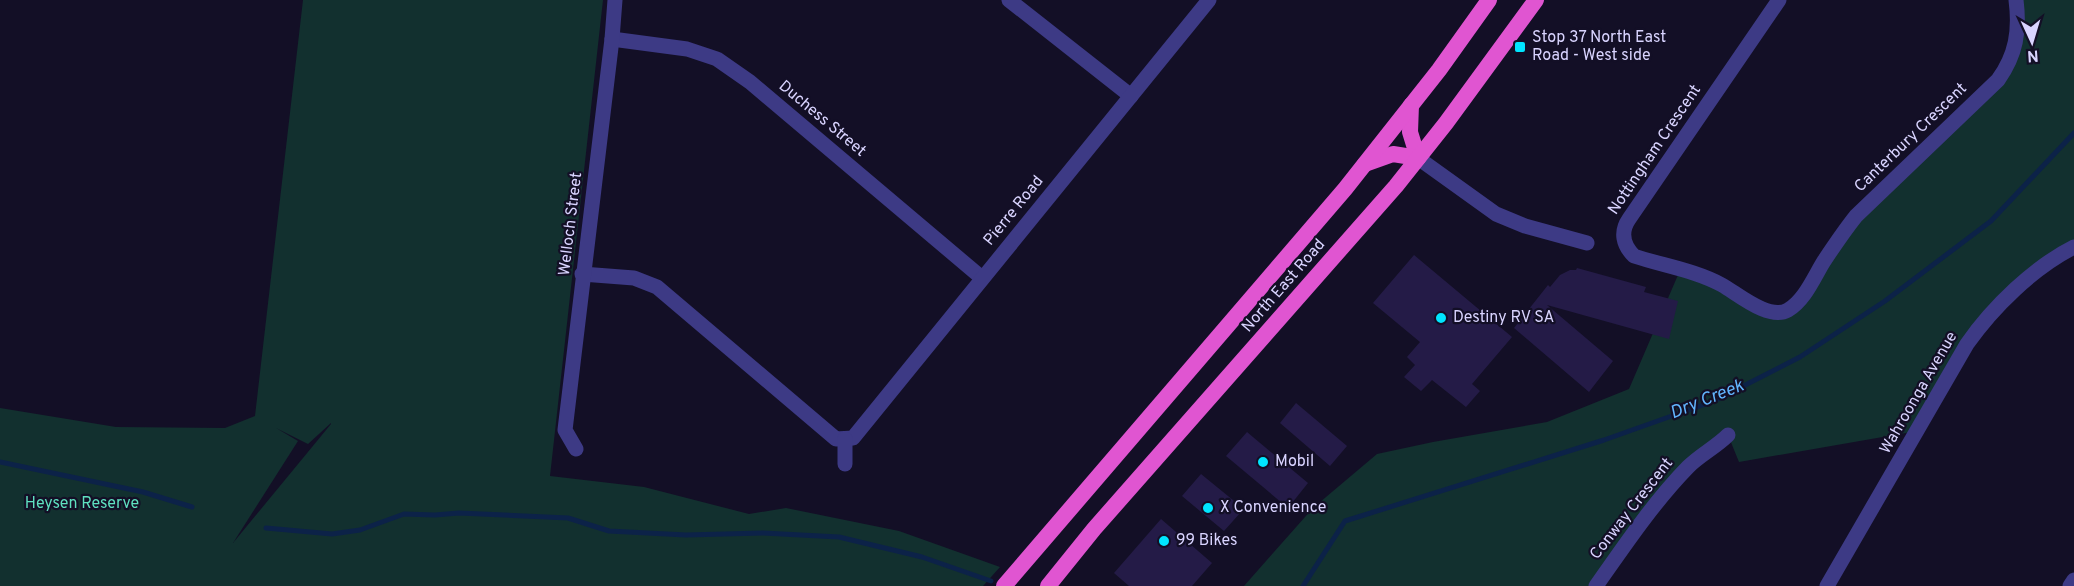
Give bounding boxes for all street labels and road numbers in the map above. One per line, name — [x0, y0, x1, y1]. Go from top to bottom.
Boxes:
street label: Duchess Street — [774, 77, 870, 161]
street label: Canterbury Crescent — [1850, 79, 1972, 197]
street label: Nottingham Crescent — [1604, 81, 1706, 219]
street label: Welloch Street — [555, 171, 587, 277]
street label: Pierre Road — [980, 172, 1048, 250]
street label: North East Road — [1238, 235, 1330, 337]
street label: Wahroonga Avenue — [1876, 328, 1962, 458]
street label: Conway Crescent — [1586, 454, 1678, 564]

